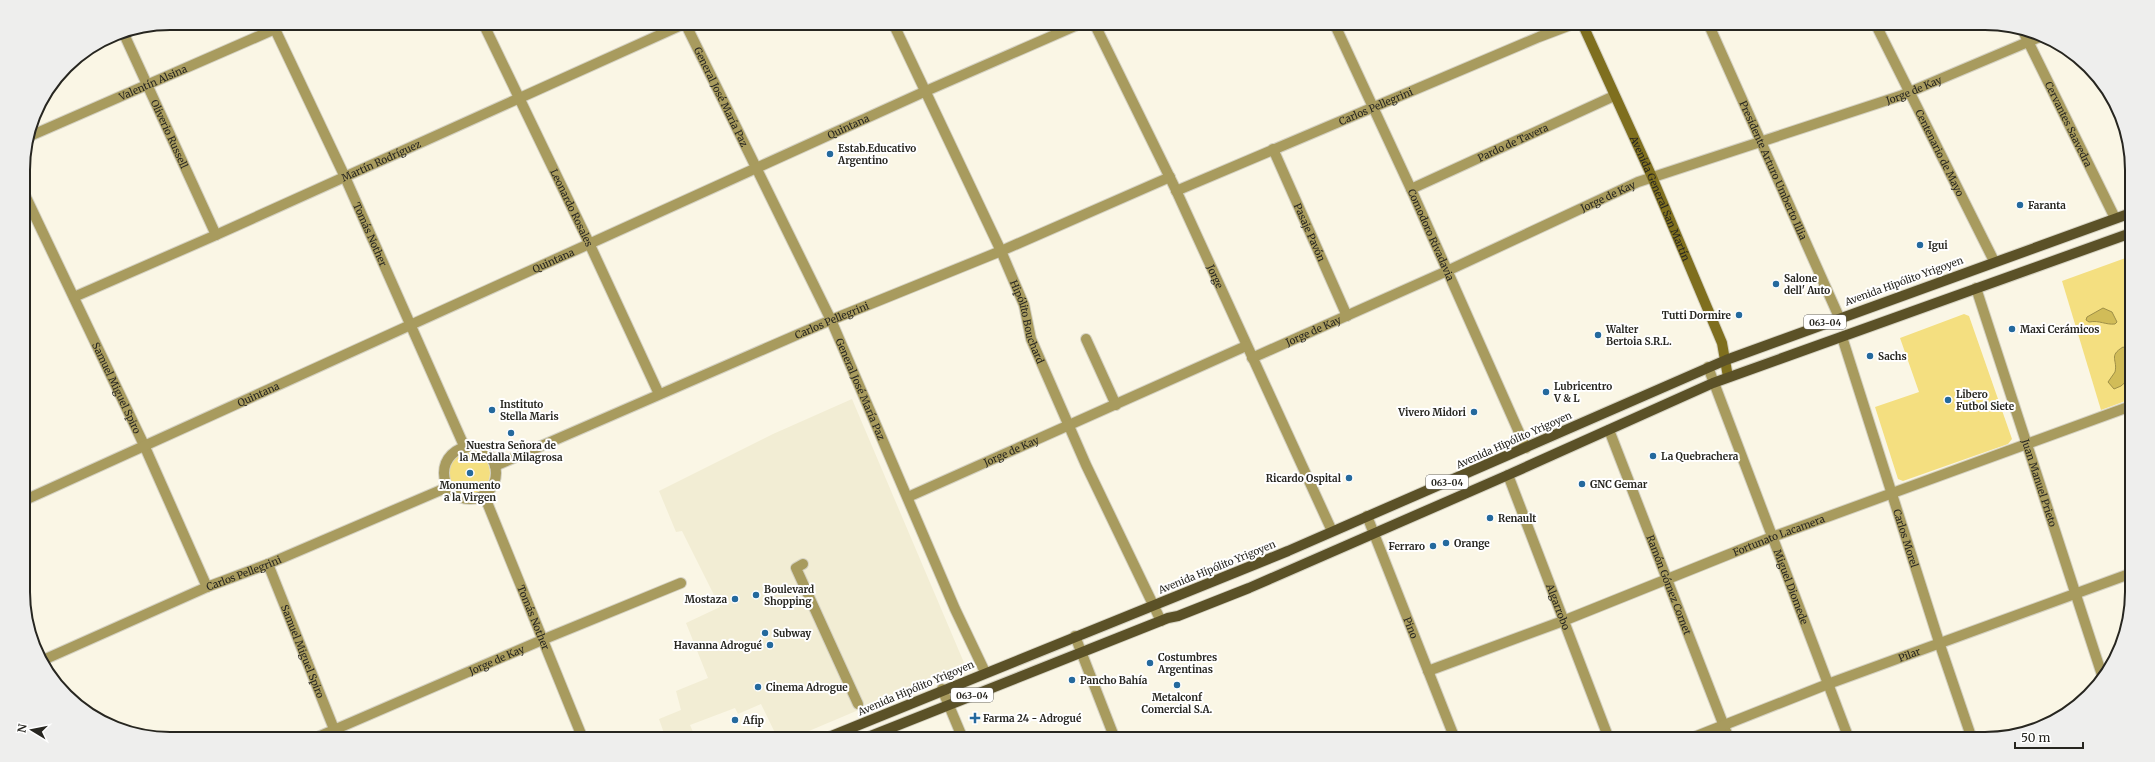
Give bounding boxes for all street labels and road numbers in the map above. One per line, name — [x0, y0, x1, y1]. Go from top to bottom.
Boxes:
street label: General José María Paz — [691, 45, 751, 149]
street label: Valentín Alsina — [116, 62, 189, 103]
street label: Jorge de Kay — [1883, 73, 1944, 107]
street label: Cervantes Saavedra — [2042, 79, 2096, 170]
street label: Carlos Pellegrini — [1337, 85, 1415, 128]
street label: Oliverio Russell — [148, 97, 191, 170]
street label: Presidente Arturo Umberto Illia — [1737, 99, 1810, 242]
street label: Centenario de Mayo — [1913, 107, 1967, 198]
street label: Quintana — [825, 111, 872, 141]
street label: Pardo de Tavera — [1475, 120, 1551, 164]
street label: Avenida General San Martín — [1627, 133, 1693, 263]
street label: Martín Rodríguez — [339, 137, 423, 184]
street label: Leonardo Rosales — [548, 167, 596, 249]
street label: Jorge de Kay — [1577, 178, 1638, 215]
street label: Comodoro Rivadavia — [1405, 187, 1458, 283]
street label: Tomás Nother — [350, 200, 390, 269]
street label: Pasaje Pavón — [1291, 201, 1329, 264]
street label: Quintana — [530, 245, 577, 275]
street label: Avenida Hipólito Yrigoyen — [1842, 253, 1965, 309]
street label: Jorge — [1204, 262, 1227, 290]
street label: Hipólito Bouchard — [1008, 278, 1047, 365]
street label: Carlos Pellegrini — [793, 299, 871, 341]
street label: Jorge de Kay — [1283, 313, 1343, 349]
road number: 063-04 — [1804, 315, 1846, 329]
street label: General José María Paz — [833, 336, 888, 442]
street label: Samuel Miguel Spiro — [89, 340, 144, 436]
street label: Quintana — [235, 379, 282, 409]
street label: Avenida Hipólito Yrigoyen — [1453, 408, 1574, 472]
street label: Jorge de Kay — [981, 433, 1041, 469]
street label: Juan Manuel Prieto — [2019, 436, 2060, 529]
road number: 063-04 — [1426, 475, 1468, 489]
street label: Carlos Morel — [1891, 507, 1921, 569]
street label: Fortunato Lacamera — [1731, 512, 1827, 559]
street label: Ramón Gómez Cornet — [1644, 533, 1694, 637]
street label: Avenida Hipólito Yrigoyen — [1156, 537, 1278, 597]
street label: Miguel Diomede — [1771, 547, 1811, 626]
street label: Carlos Pellegrini — [204, 553, 283, 593]
street label: Algarrobo — [1543, 581, 1573, 632]
street label: Tomás Nother — [515, 583, 553, 652]
street label: Samuel Miguel Spiro — [278, 603, 327, 700]
street label: Pino — [1401, 615, 1421, 640]
street label: Jorge de Kay — [466, 642, 526, 678]
street label: Pilar — [1896, 644, 1923, 664]
street label: Avenida Hipólito Yrigoyen — [855, 657, 976, 719]
road number: 063-04 — [951, 688, 993, 702]

